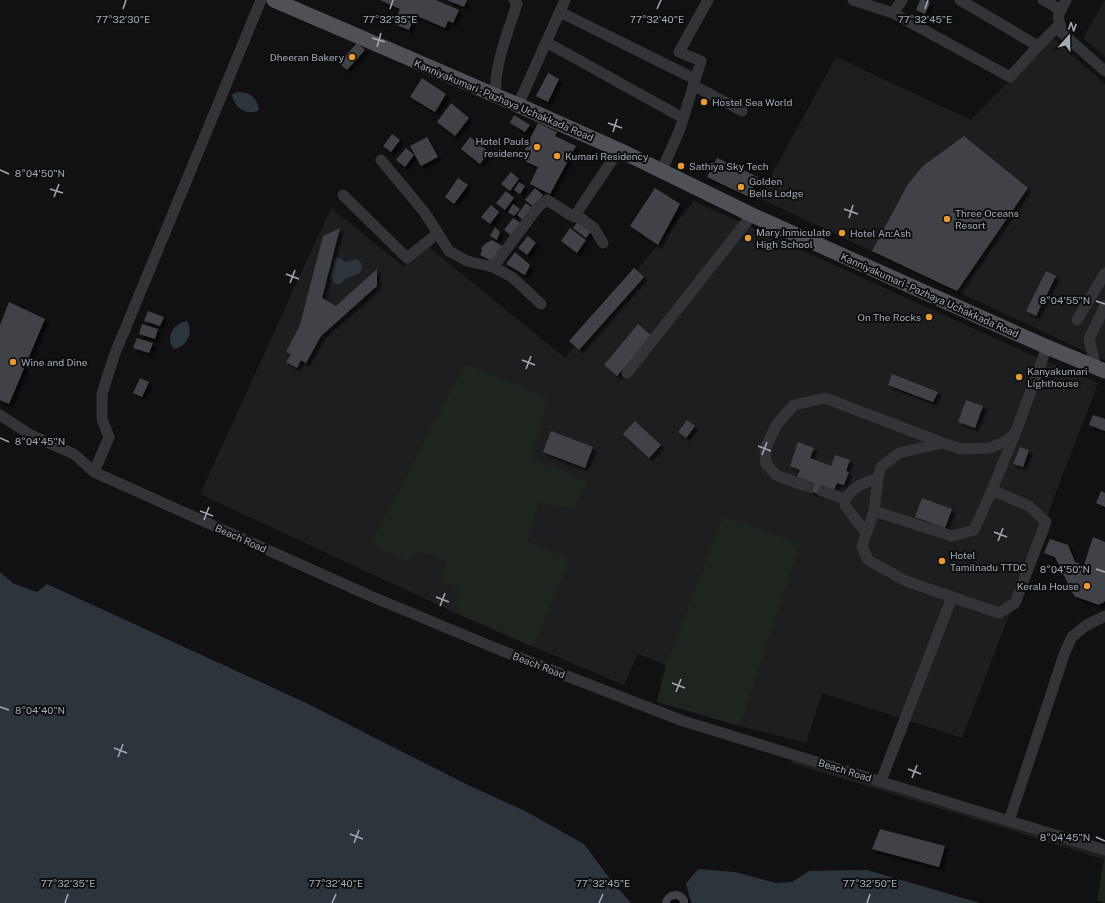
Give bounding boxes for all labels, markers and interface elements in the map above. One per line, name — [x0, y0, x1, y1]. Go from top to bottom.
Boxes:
text: 77°32'30"E — [96, 13, 150, 25]
text: 77°32'35"E — [363, 13, 417, 25]
text: 77°32'40"E — [630, 13, 684, 25]
text: 77°32'45"E — [898, 13, 952, 25]
north arrow — [1049, 16, 1089, 56]
text: N — [1066, 19, 1079, 34]
place label: Dheeran Bakery — [270, 51, 345, 63]
marker: Dheeran Bakery — [347, 52, 357, 62]
street label: Kanniyakumari - Pazhaya Uchakkada Road — [413, 57, 595, 143]
place label: Hostel Sea World — [712, 96, 792, 108]
marker: Hostel Sea World — [699, 97, 709, 107]
place label: Hotel Pauls residency — [475, 135, 530, 159]
marker: Hotel Pauls residency — [532, 142, 542, 152]
place label: Kumari Residency — [565, 150, 649, 162]
marker: Kumari Residency — [552, 151, 562, 161]
place label: Sathiya Sky Tech — [689, 160, 769, 172]
marker: Sathiya Sky Tech — [676, 161, 686, 171]
text: 8°04'50"N — [15, 167, 65, 179]
place label: Golden Bells Lodge — [749, 175, 804, 199]
marker: Golden Bells Lodge — [736, 182, 746, 192]
place label: Three Oceans Resort — [955, 207, 1019, 231]
marker: Three Oceans Resort — [942, 214, 952, 224]
place label: Mary Inmiculate High School — [756, 226, 831, 250]
place label: Hotel An:Ash — [850, 227, 911, 239]
marker: Hotel An:Ash — [837, 228, 847, 238]
marker: Mary Inmiculate High School — [743, 233, 753, 243]
street label: Kanniyakumari - Pazhaya Uchakkada Road — [839, 250, 1021, 340]
text: 8°04'55"N — [1040, 294, 1090, 306]
place label: On The Rocks — [858, 311, 921, 323]
marker: On The Rocks — [924, 312, 934, 322]
place label: Wine and Dine — [21, 356, 88, 368]
marker: Wine and Dine — [8, 357, 18, 367]
place label: Kanyakumari Lighthouse — [1027, 365, 1088, 389]
marker: Kanyakumari Lighthouse — [1014, 372, 1024, 382]
text: 8°04'45"N — [15, 435, 65, 447]
street label: Beach Road — [213, 521, 269, 555]
place label: Hotel Tamilnadu TTDC — [950, 549, 1027, 573]
marker: Hotel Tamilnadu TTDC — [937, 556, 947, 566]
text: 8°04'50"N — [1040, 563, 1090, 575]
place label: Kerala House — [1017, 580, 1079, 592]
marker: Kerala House — [1082, 581, 1092, 591]
street label: Beach Road — [511, 650, 567, 680]
text: 8°04'40"N — [15, 704, 65, 716]
street label: Beach Road — [817, 756, 873, 784]
text: 8°04'45"N — [1040, 831, 1090, 843]
text: 77°32'35"E — [41, 877, 95, 889]
text: 77°32'40"E — [309, 877, 363, 889]
text: 77°32'45"E — [576, 877, 630, 889]
text: 77°32'50"E — [843, 877, 897, 889]

